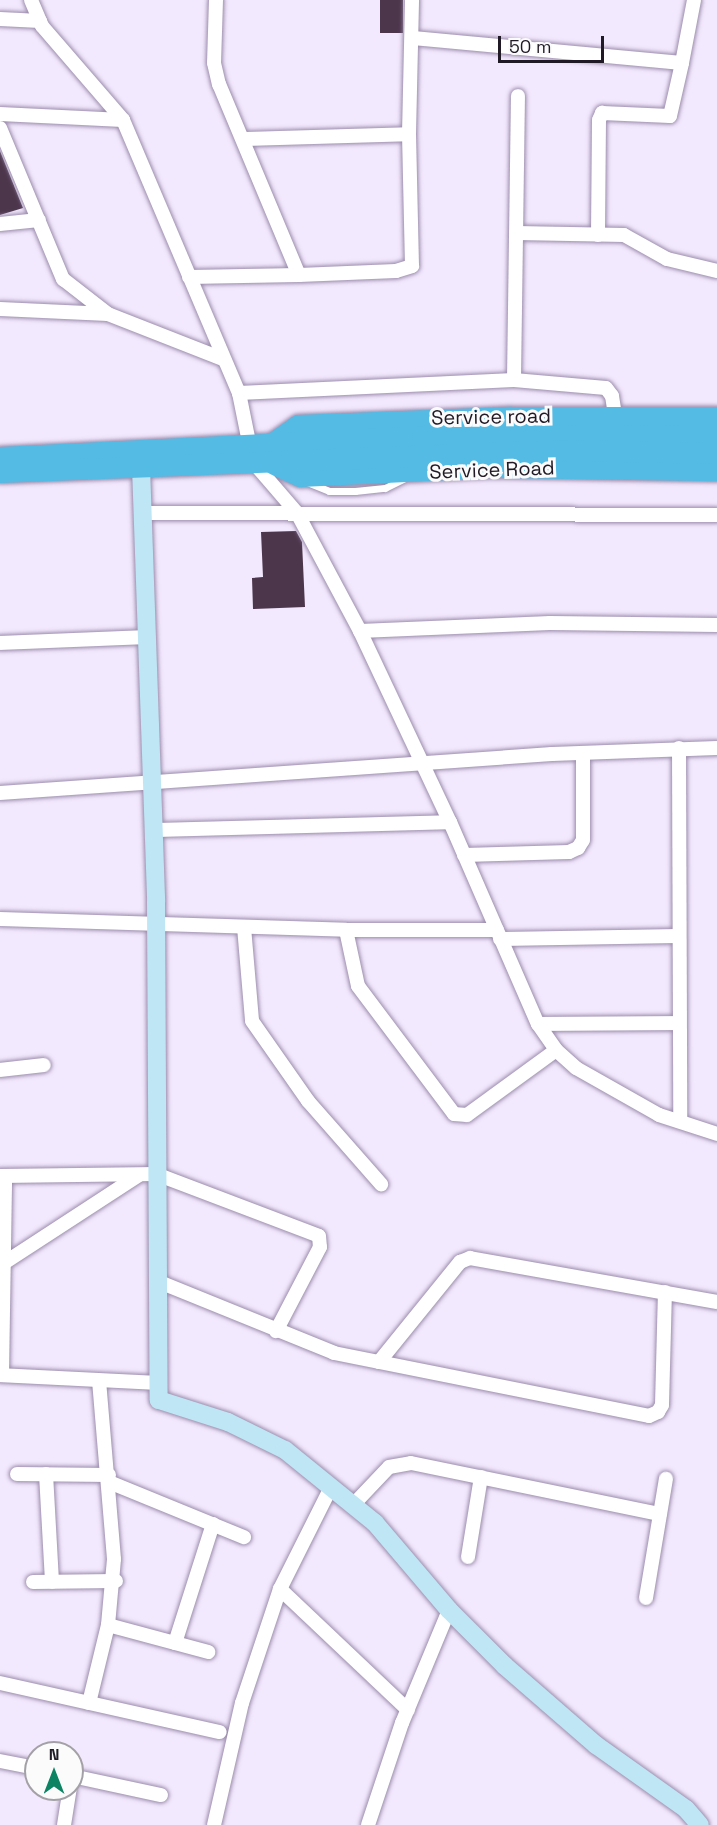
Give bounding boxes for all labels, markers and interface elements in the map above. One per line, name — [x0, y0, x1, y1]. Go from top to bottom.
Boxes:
scale bar — [501, 24, 608, 62]
text: 50 m — [509, 35, 551, 58]
street label: Service road — [431, 404, 551, 430]
street label: Service Road — [429, 456, 555, 484]
north arrow — [24, 1741, 84, 1801]
text: N — [49, 1744, 59, 1765]

